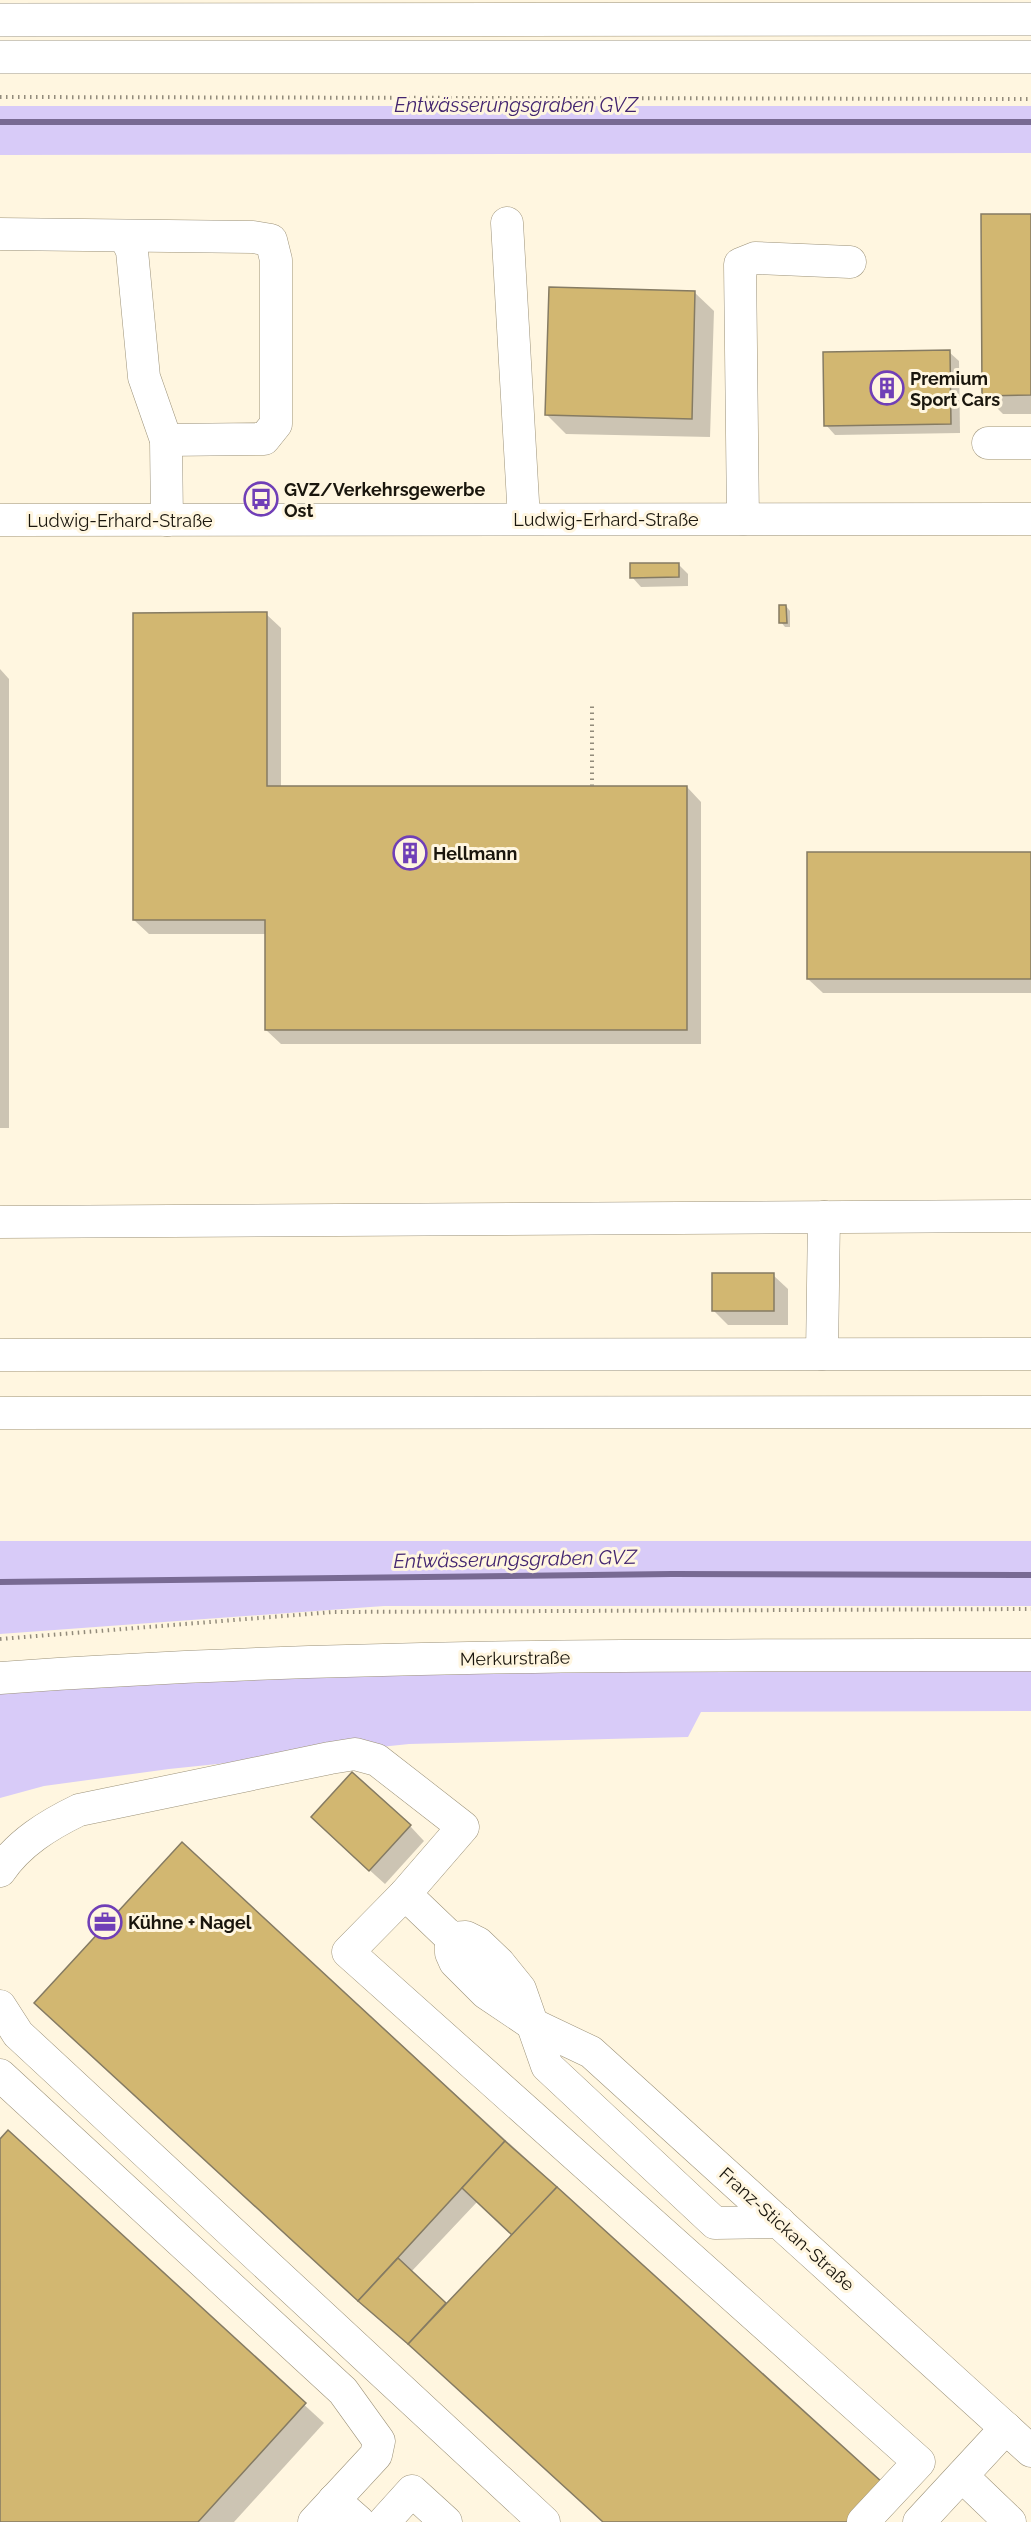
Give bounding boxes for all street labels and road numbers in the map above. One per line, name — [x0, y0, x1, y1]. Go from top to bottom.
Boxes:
street label: Ludwig-Erhard-Straße — [513, 509, 699, 530]
street label: Ludwig-Erhard-Straße — [27, 510, 213, 531]
street label: Merkurstraße — [460, 1647, 571, 1669]
street label: Franz-Stickan-Straße — [715, 2163, 859, 2295]

